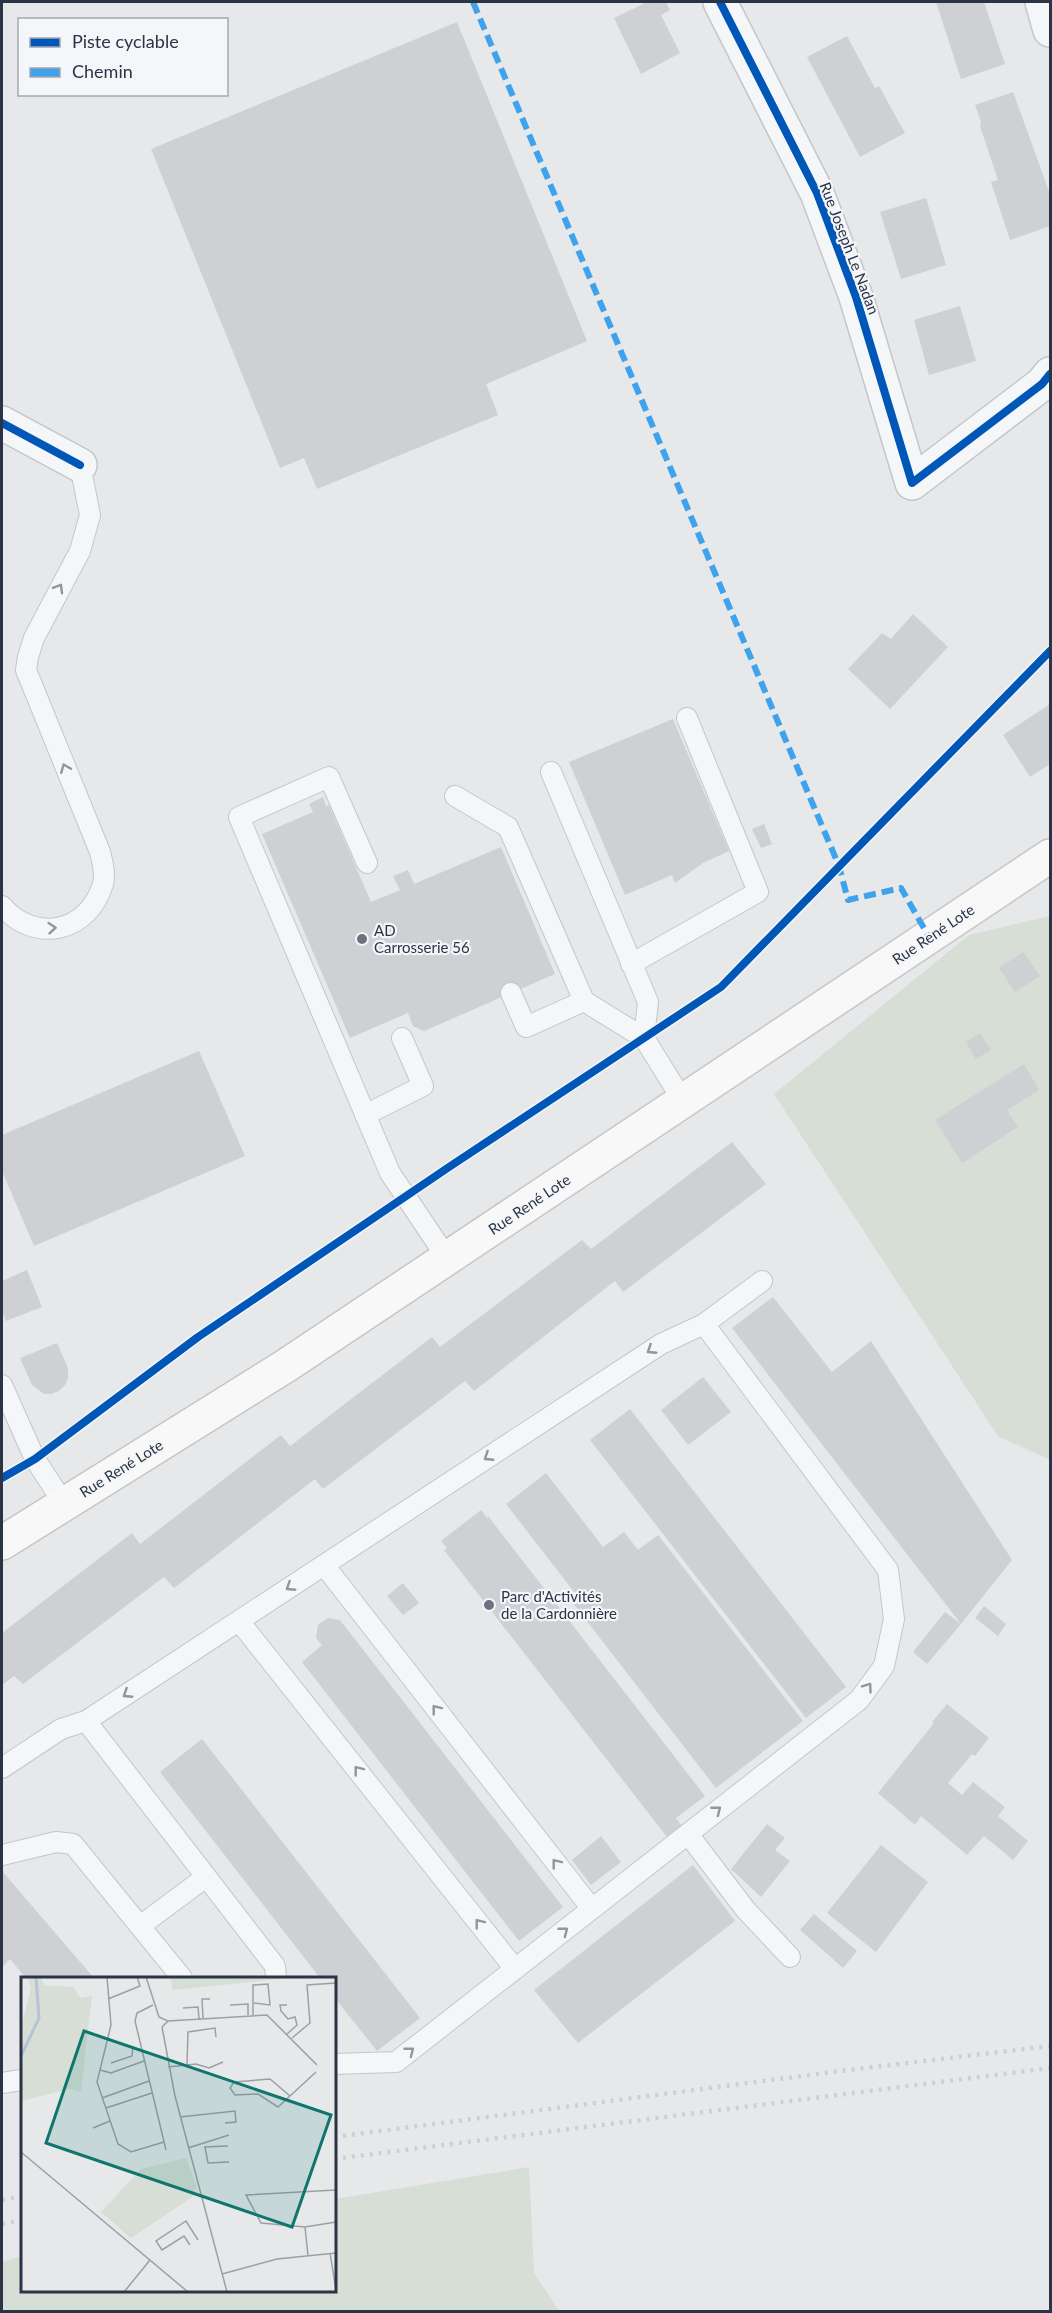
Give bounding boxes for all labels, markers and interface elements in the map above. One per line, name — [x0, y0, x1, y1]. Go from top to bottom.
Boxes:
legend — [18, 18, 228, 96]
text: Piste cyclable — [72, 30, 179, 52]
text: Chemin — [72, 60, 133, 82]
street label: Rue Joseph Le Nadan — [816, 179, 884, 317]
one-way arrow — [52, 584, 64, 594]
one-way arrow — [60, 763, 73, 774]
street label: Rue René Lote — [889, 900, 977, 968]
place label: AD Carrosserie 56 — [374, 921, 470, 956]
one-way arrow — [48, 922, 57, 935]
marker: AD Carrosserie 56 — [355, 932, 369, 946]
street label: Rue René Lote — [485, 1170, 573, 1238]
one-way arrow — [647, 1343, 658, 1354]
street label: Rue René Lote — [76, 1435, 166, 1501]
one-way arrow — [484, 1450, 495, 1461]
one-way arrow — [286, 1580, 297, 1591]
place label: Parc d'Activités de la Cardonnière — [501, 1587, 617, 1622]
marker: Parc d'Activités de la Cardonnière — [482, 1598, 496, 1612]
one-way arrow — [861, 1683, 872, 1694]
one-way arrow — [123, 1687, 134, 1698]
one-way arrow — [432, 1705, 443, 1716]
one-way arrow — [354, 1766, 365, 1777]
one-way arrow — [711, 1807, 722, 1818]
one-way arrow — [552, 1858, 563, 1869]
one-way arrow — [475, 1919, 486, 1930]
one-way arrow — [557, 1927, 568, 1938]
inset map — [21, 1977, 336, 2292]
one-way arrow — [404, 2047, 415, 2058]

